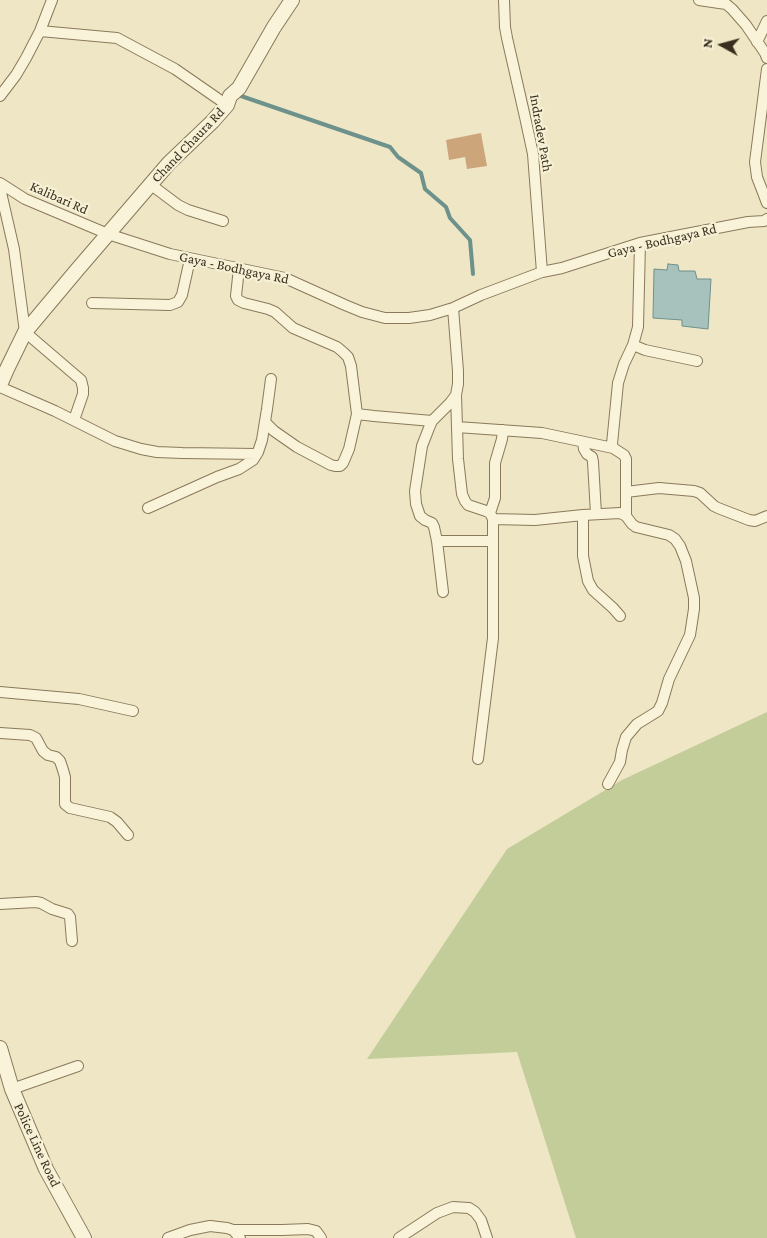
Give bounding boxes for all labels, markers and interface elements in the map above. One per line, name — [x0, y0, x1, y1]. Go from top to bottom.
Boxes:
north arrow — [697, 20, 747, 70]
text: N — [699, 37, 716, 49]
street label: Indradev Path — [526, 93, 556, 173]
street label: Chand Chaura Rd — [148, 104, 228, 186]
street label: Kalibari Rd — [27, 178, 91, 218]
street label: Gaya - Bodhgaya Rd — [606, 220, 718, 262]
street label: Gaya - Bodhgaya Rd — [178, 248, 290, 288]
street label: Police Line Road — [10, 1100, 64, 1190]

